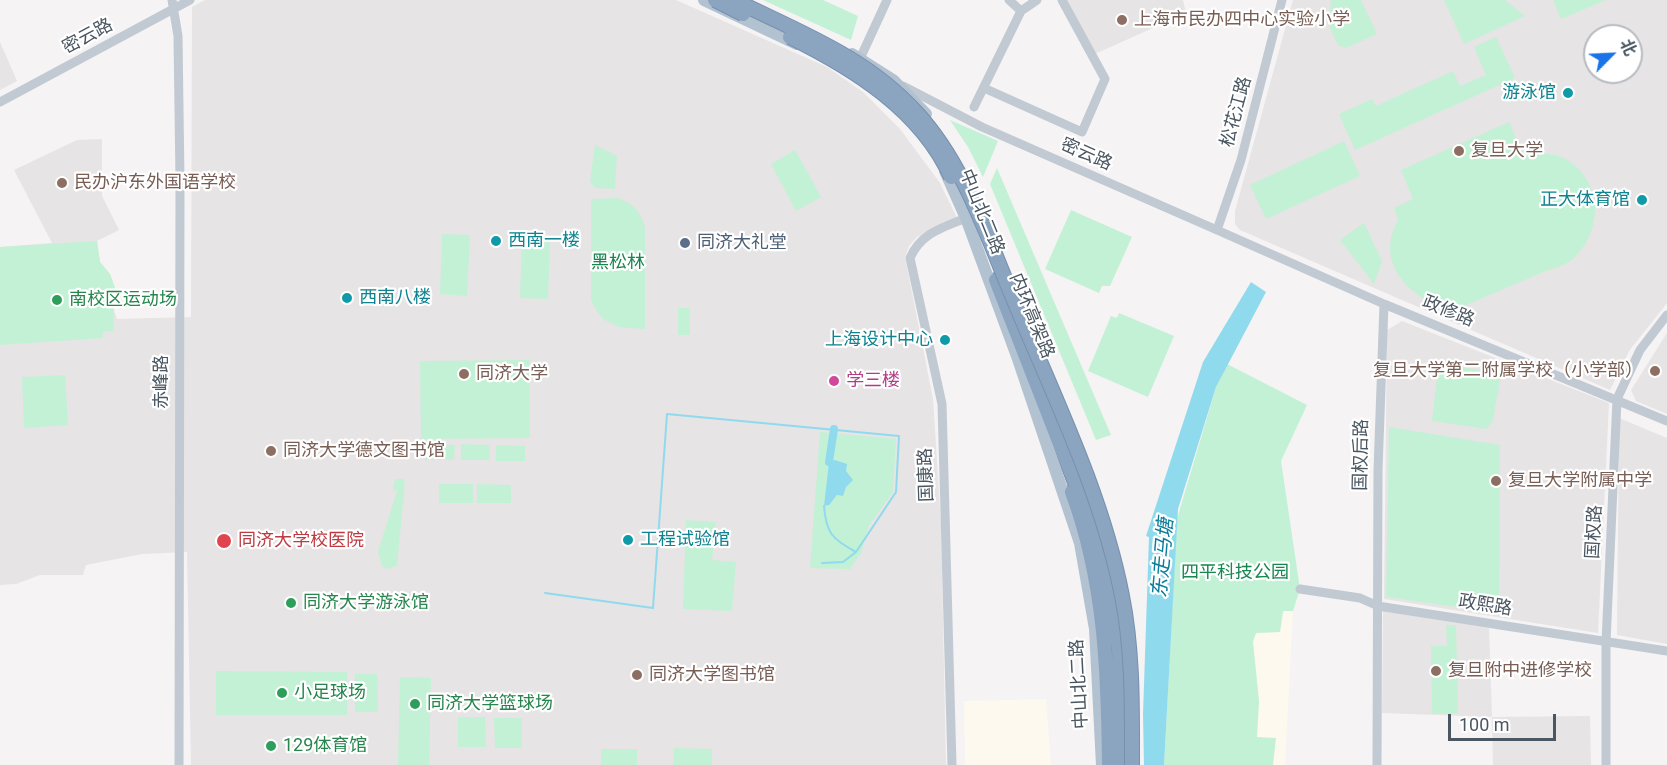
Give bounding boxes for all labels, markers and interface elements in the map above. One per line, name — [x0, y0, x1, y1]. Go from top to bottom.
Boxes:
place label: 上海市民办四中心实验小学 — [1134, 9, 1350, 31]
marker: 上海市民办四中心实验小学 — [1115, 13, 1129, 27]
street label: 密云路 — [59, 15, 117, 59]
north arrow — [1583, 24, 1643, 84]
text: 北 — [1616, 36, 1640, 58]
street label: 松花江路 — [1217, 74, 1257, 150]
place label: 游泳馆 — [1502, 82, 1556, 104]
marker: 游泳馆 — [1561, 86, 1575, 100]
street label: 密云路 — [1057, 134, 1115, 176]
place label: 复旦大学 — [1471, 140, 1543, 162]
marker: 复旦大学 — [1452, 144, 1466, 158]
street label: 中山北二路 — [954, 166, 1008, 258]
place label: 民办沪东外国语学校 — [74, 172, 236, 194]
marker: 民办沪东外国语学校 — [55, 176, 69, 190]
place label: 正大体育馆 — [1540, 189, 1630, 211]
marker: 正大体育馆 — [1635, 193, 1649, 207]
place label: 西南一楼 — [508, 230, 580, 252]
place label: 同济大礼堂 — [697, 232, 787, 254]
marker: 西南一楼 — [489, 234, 503, 248]
marker: 同济大礼堂 — [678, 236, 692, 250]
park label: 黑松林 — [591, 252, 645, 274]
street label: 内环高架路 — [1004, 270, 1058, 362]
place label: 西南八楼 — [359, 287, 431, 309]
place label: 南校区运动场 — [69, 289, 177, 311]
marker: 西南八楼 — [340, 291, 354, 305]
street label: 政修路 — [1419, 292, 1477, 332]
marker: 南校区运动场 — [50, 293, 64, 307]
place label: 上海设计中心 — [825, 329, 933, 351]
marker: 上海设计中心 — [938, 333, 952, 347]
street label: 赤峰路 — [151, 355, 173, 409]
place label: 复旦大学第二附属学校（小学部） — [1373, 360, 1643, 382]
place label: 同济大学 — [476, 363, 548, 385]
marker: 复旦大学第二附属学校（小学部） — [1648, 364, 1662, 378]
marker: 同济大学 — [457, 367, 471, 381]
place label: 学三楼 — [846, 370, 900, 392]
marker: 学三楼 — [827, 374, 841, 388]
street label: 国权后路 — [1351, 419, 1373, 491]
place label: 同济大学德文图书馆 — [283, 440, 445, 462]
marker: 同济大学德文图书馆 — [264, 444, 278, 458]
street label: 国康路 — [915, 448, 939, 502]
place label: 复旦大学附属中学 — [1508, 470, 1652, 492]
marker: 复旦大学附属中学 — [1489, 474, 1503, 488]
street label: 国权路 — [1583, 504, 1607, 560]
water label: 东走马塘 — [1149, 517, 1179, 599]
place label: 工程试验馆 — [640, 529, 730, 551]
place label: 同济大学校医院 — [238, 530, 364, 552]
marker: 同济大学校医院 — [215, 532, 233, 550]
marker: 工程试验馆 — [621, 533, 635, 547]
park label: 四平科技公园 — [1181, 562, 1289, 584]
street label: 政熙路 — [1457, 591, 1513, 621]
place label: 同济大学游泳馆 — [303, 592, 429, 614]
marker: 同济大学游泳馆 — [284, 596, 298, 610]
street label: 中山北二路 — [1067, 638, 1093, 730]
place label: 复旦附中进修学校 — [1448, 660, 1592, 682]
place label: 同济大学图书馆 — [649, 664, 775, 686]
marker: 复旦附中进修学校 — [1429, 664, 1443, 678]
marker: 同济大学图书馆 — [630, 668, 644, 682]
place label: 小足球场 — [294, 682, 366, 704]
marker: 小足球场 — [275, 686, 289, 700]
place label: 同济大学篮球场 — [427, 693, 553, 715]
marker: 同济大学篮球场 — [408, 697, 422, 711]
scale bar — [1451, 702, 1559, 740]
text: 100 m — [1459, 714, 1510, 735]
place label: 129体育馆 — [283, 735, 367, 757]
marker: 129体育馆 — [264, 739, 278, 753]

